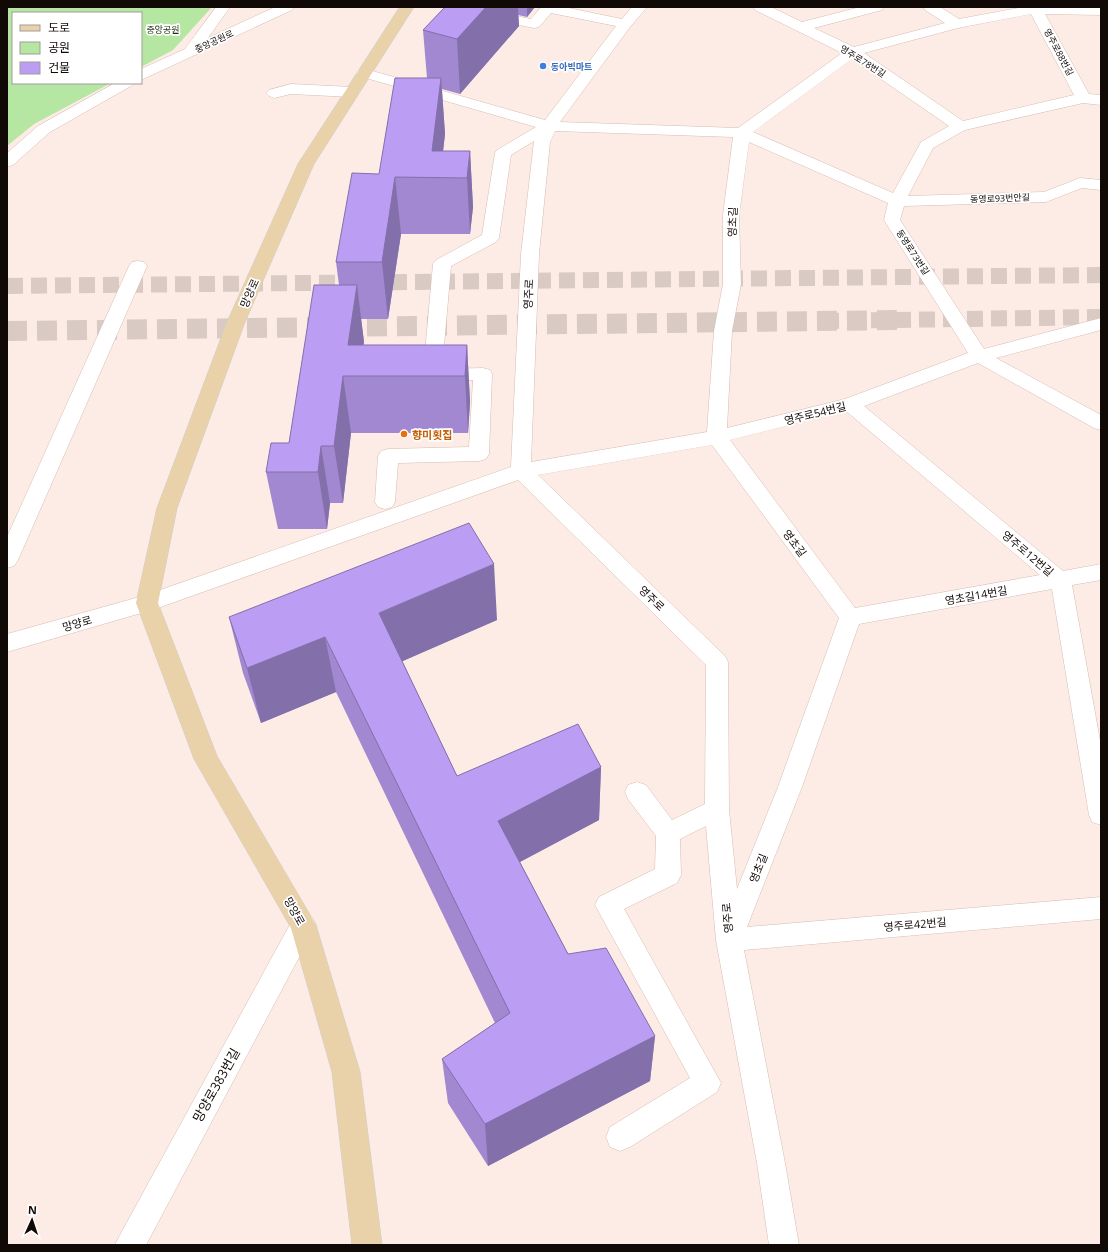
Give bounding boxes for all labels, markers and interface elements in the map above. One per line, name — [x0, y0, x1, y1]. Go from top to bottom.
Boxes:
legend — [12, 12, 142, 84]
text: 도로 — [48, 19, 70, 36]
park label: 중앙공원 — [146, 23, 180, 36]
street label: 중앙공원로 — [192, 26, 236, 56]
street label: 영주로88번길 — [1041, 26, 1077, 78]
text: 공원 — [48, 39, 70, 56]
street label: 영주로78번길 — [838, 42, 888, 80]
text: 건물 — [48, 59, 70, 76]
place label: 동아빅마트 — [550, 60, 592, 73]
marker: 동아빅마트 — [538, 61, 548, 71]
street label: 동영로93번안길 — [970, 190, 1030, 206]
street label: 영초길 — [724, 207, 740, 237]
street label: 동영로73번길 — [893, 227, 933, 277]
street label: 망양로 — [236, 276, 262, 310]
street label: 영주로 — [520, 278, 536, 310]
street label: 영주로54번길 — [783, 398, 847, 428]
place label: 향미횟집 — [412, 427, 452, 442]
marker: 향미횟집 — [399, 429, 409, 439]
street label: 영초길 — [780, 526, 810, 560]
street label: 영주로12번길 — [999, 527, 1057, 579]
street label: 영주로 — [636, 582, 668, 614]
street label: 영초길14번길 — [944, 582, 1008, 608]
street label: 망양로 — [60, 612, 94, 634]
street label: 영초길 — [745, 851, 771, 885]
street label: 망양로 — [281, 894, 309, 928]
street label: 영주로 — [718, 902, 736, 934]
street label: 영주로42번길 — [883, 914, 947, 934]
street label: 망양로383번길 — [188, 1045, 244, 1125]
north arrow — [12, 1200, 52, 1240]
text: N — [28, 1202, 37, 1217]

